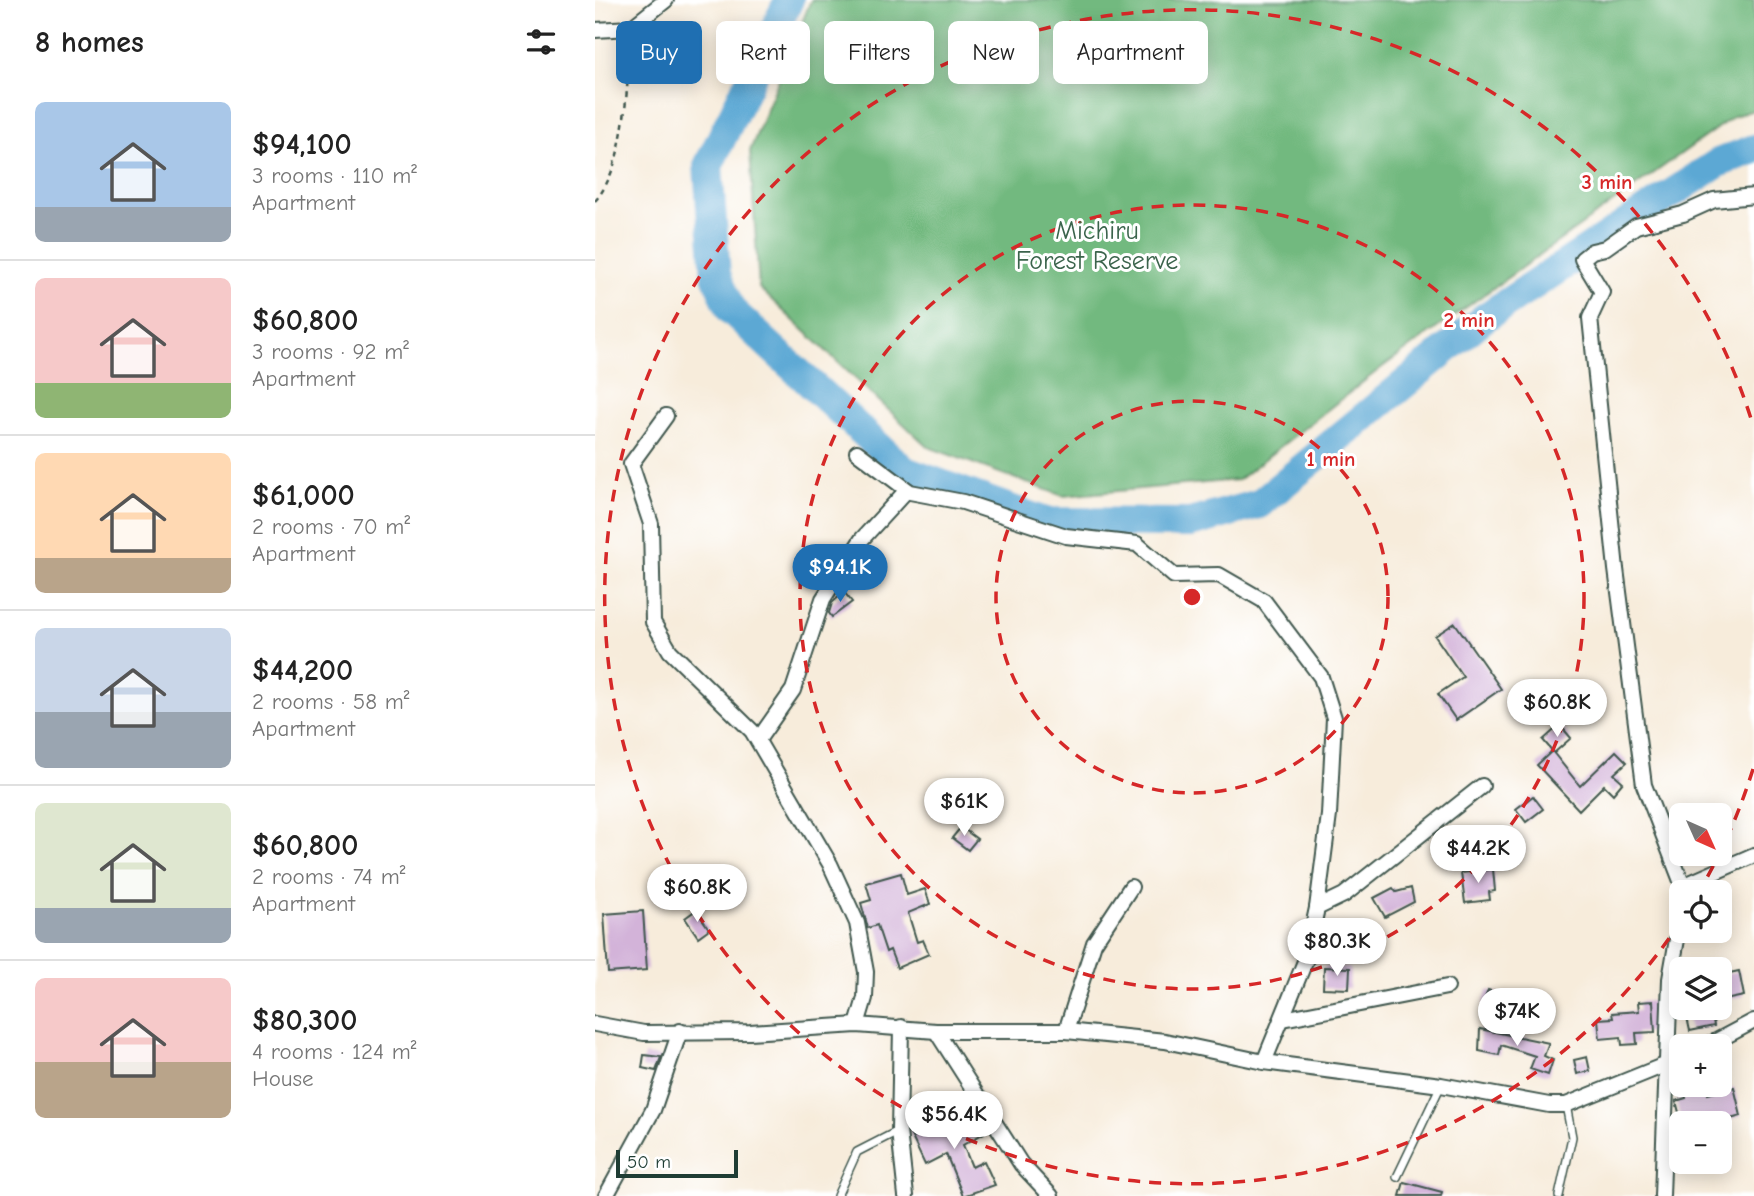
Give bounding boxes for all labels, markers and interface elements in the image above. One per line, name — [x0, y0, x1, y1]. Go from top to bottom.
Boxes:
chip: Buy — [616, 21, 702, 84]
chip: Rent — [716, 21, 810, 84]
chip: Filters — [824, 21, 934, 84]
chip: New — [948, 21, 1039, 84]
chip: Apartment — [1053, 21, 1208, 84]
icon: filters — [522, 23, 560, 61]
text: 8 homes — [35, 25, 144, 60]
text: $94,100 — [252, 127, 352, 162]
icon: home — [91, 130, 175, 214]
text: 3 rooms · 110 m² — [252, 162, 417, 189]
text: 3 min — [1581, 170, 1633, 194]
text: Apartment — [252, 189, 355, 216]
park label: Michiru Forest Reserve — [1016, 216, 1178, 276]
text: $60,800 — [252, 303, 358, 338]
icon: home — [91, 306, 175, 390]
text: 2 min — [1443, 308, 1495, 332]
text: 3 rooms · 92 m² — [252, 338, 409, 365]
text: Apartment — [252, 365, 355, 392]
text: 1 min — [1307, 447, 1355, 471]
text: $61,000 — [252, 478, 355, 513]
icon: home — [91, 481, 175, 565]
text: 2 rooms · 70 m² — [252, 513, 410, 540]
text: Apartment — [252, 540, 355, 567]
pin: $94.1K — [783, 544, 897, 604]
text: $94.1K — [809, 553, 871, 580]
centre of rings — [1180, 585, 1204, 609]
text: $44,200 — [252, 653, 353, 688]
icon: home — [91, 656, 175, 740]
pin: $60.8K — [1500, 680, 1614, 739]
text: 2 rooms · 58 m² — [252, 688, 410, 715]
text: $60.8K — [1523, 688, 1591, 715]
text: Apartment — [252, 715, 355, 742]
pin: $61K — [923, 778, 1005, 838]
text: $61K — [940, 787, 988, 814]
north arrow — [1669, 803, 1733, 866]
map controls — [1669, 803, 1732, 1174]
pin: $44.2K — [1421, 826, 1535, 885]
text: $60,800 — [252, 828, 358, 863]
icon: home — [91, 831, 175, 915]
text: $44.2K — [1446, 834, 1510, 861]
text: 2 rooms · 74 m² — [252, 863, 405, 890]
pin: $60.8K — [640, 864, 754, 924]
text: $60.8K — [663, 873, 731, 900]
button: locate — [1669, 880, 1732, 943]
text: Apartment — [252, 890, 355, 917]
pin: $80.3K — [1280, 918, 1394, 978]
text: $80.3K — [1303, 927, 1371, 954]
button: layers — [1669, 957, 1732, 1020]
pin: $74K — [1476, 988, 1558, 1048]
text: $74K — [1494, 997, 1540, 1024]
text: $80,300 — [252, 1003, 357, 1038]
icon: home — [91, 1006, 175, 1090]
button: + — [1669, 1034, 1732, 1097]
text: 4 rooms · 124 m² — [252, 1038, 416, 1065]
text: House — [252, 1065, 314, 1092]
pin: $56.4K — [897, 1092, 1011, 1151]
text: $56.4K — [921, 1100, 987, 1127]
button: − — [1669, 1111, 1732, 1174]
scale bar — [616, 1147, 739, 1179]
text: 50 m — [627, 1151, 671, 1173]

